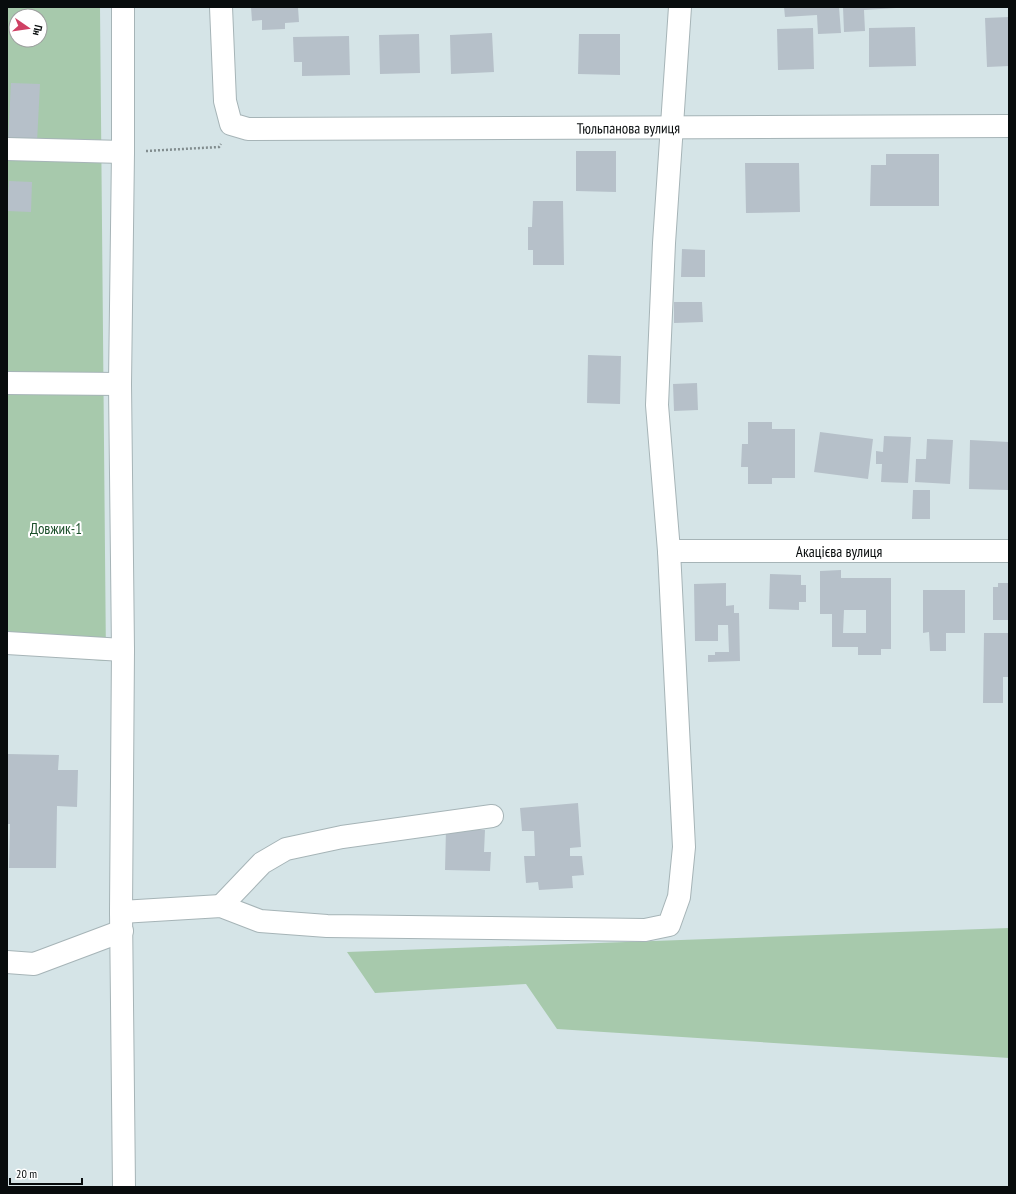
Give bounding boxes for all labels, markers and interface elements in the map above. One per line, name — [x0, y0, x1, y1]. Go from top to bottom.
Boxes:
north arrow — [8, 8, 48, 48]
text: Пн — [30, 23, 46, 37]
street label: Тюльпанова вулиця — [577, 118, 680, 137]
park label: Довжик-1 — [30, 519, 82, 538]
street label: Акацієва вулиця — [796, 542, 882, 561]
scale bar — [10, 1160, 82, 1186]
text: 20 m — [16, 1166, 37, 1181]

